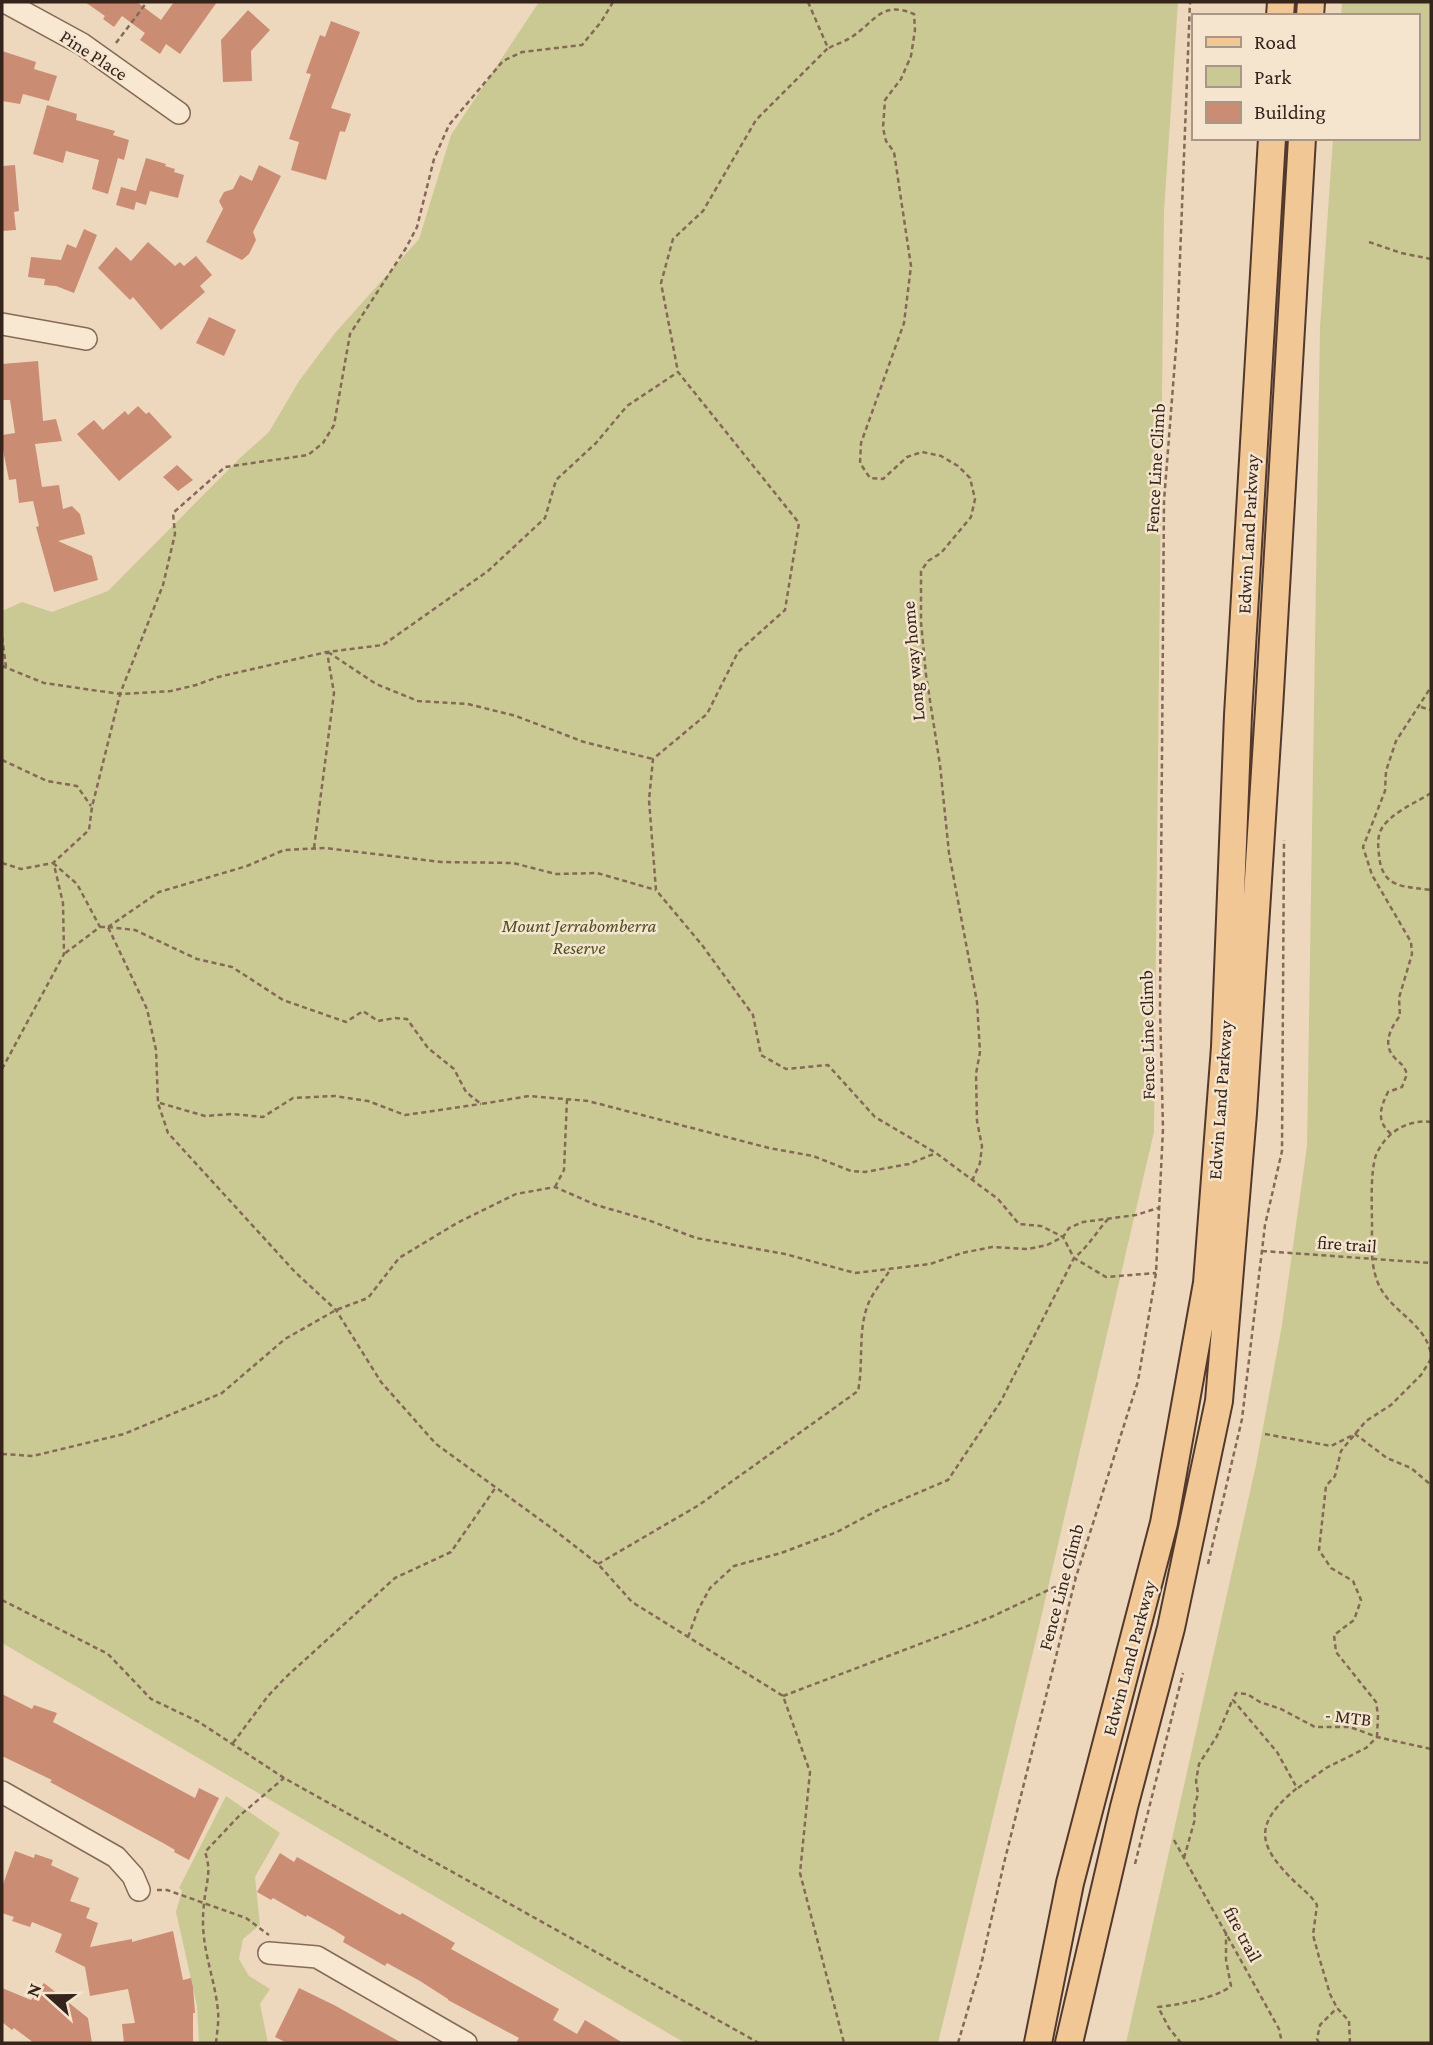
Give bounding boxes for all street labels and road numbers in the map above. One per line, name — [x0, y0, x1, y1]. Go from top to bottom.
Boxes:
street label: Pine Place — [56, 25, 132, 85]
street label: Fence Line Climb — [1141, 402, 1169, 533]
street label: Edwin Land Parkway — [1233, 453, 1263, 614]
street label: Long way home — [897, 600, 929, 722]
street label: Fence Line Climb — [1135, 970, 1159, 1100]
street label: Edwin Land Parkway — [1204, 1019, 1236, 1180]
street label: fire trail — [1316, 1231, 1378, 1257]
street label: Fence Line Climb — [1034, 1521, 1088, 1652]
street label: Edwin Land Parkway — [1098, 1578, 1160, 1738]
street label: - MTB — [1323, 1704, 1373, 1730]
street label: fire trail — [1220, 1903, 1266, 1965]

